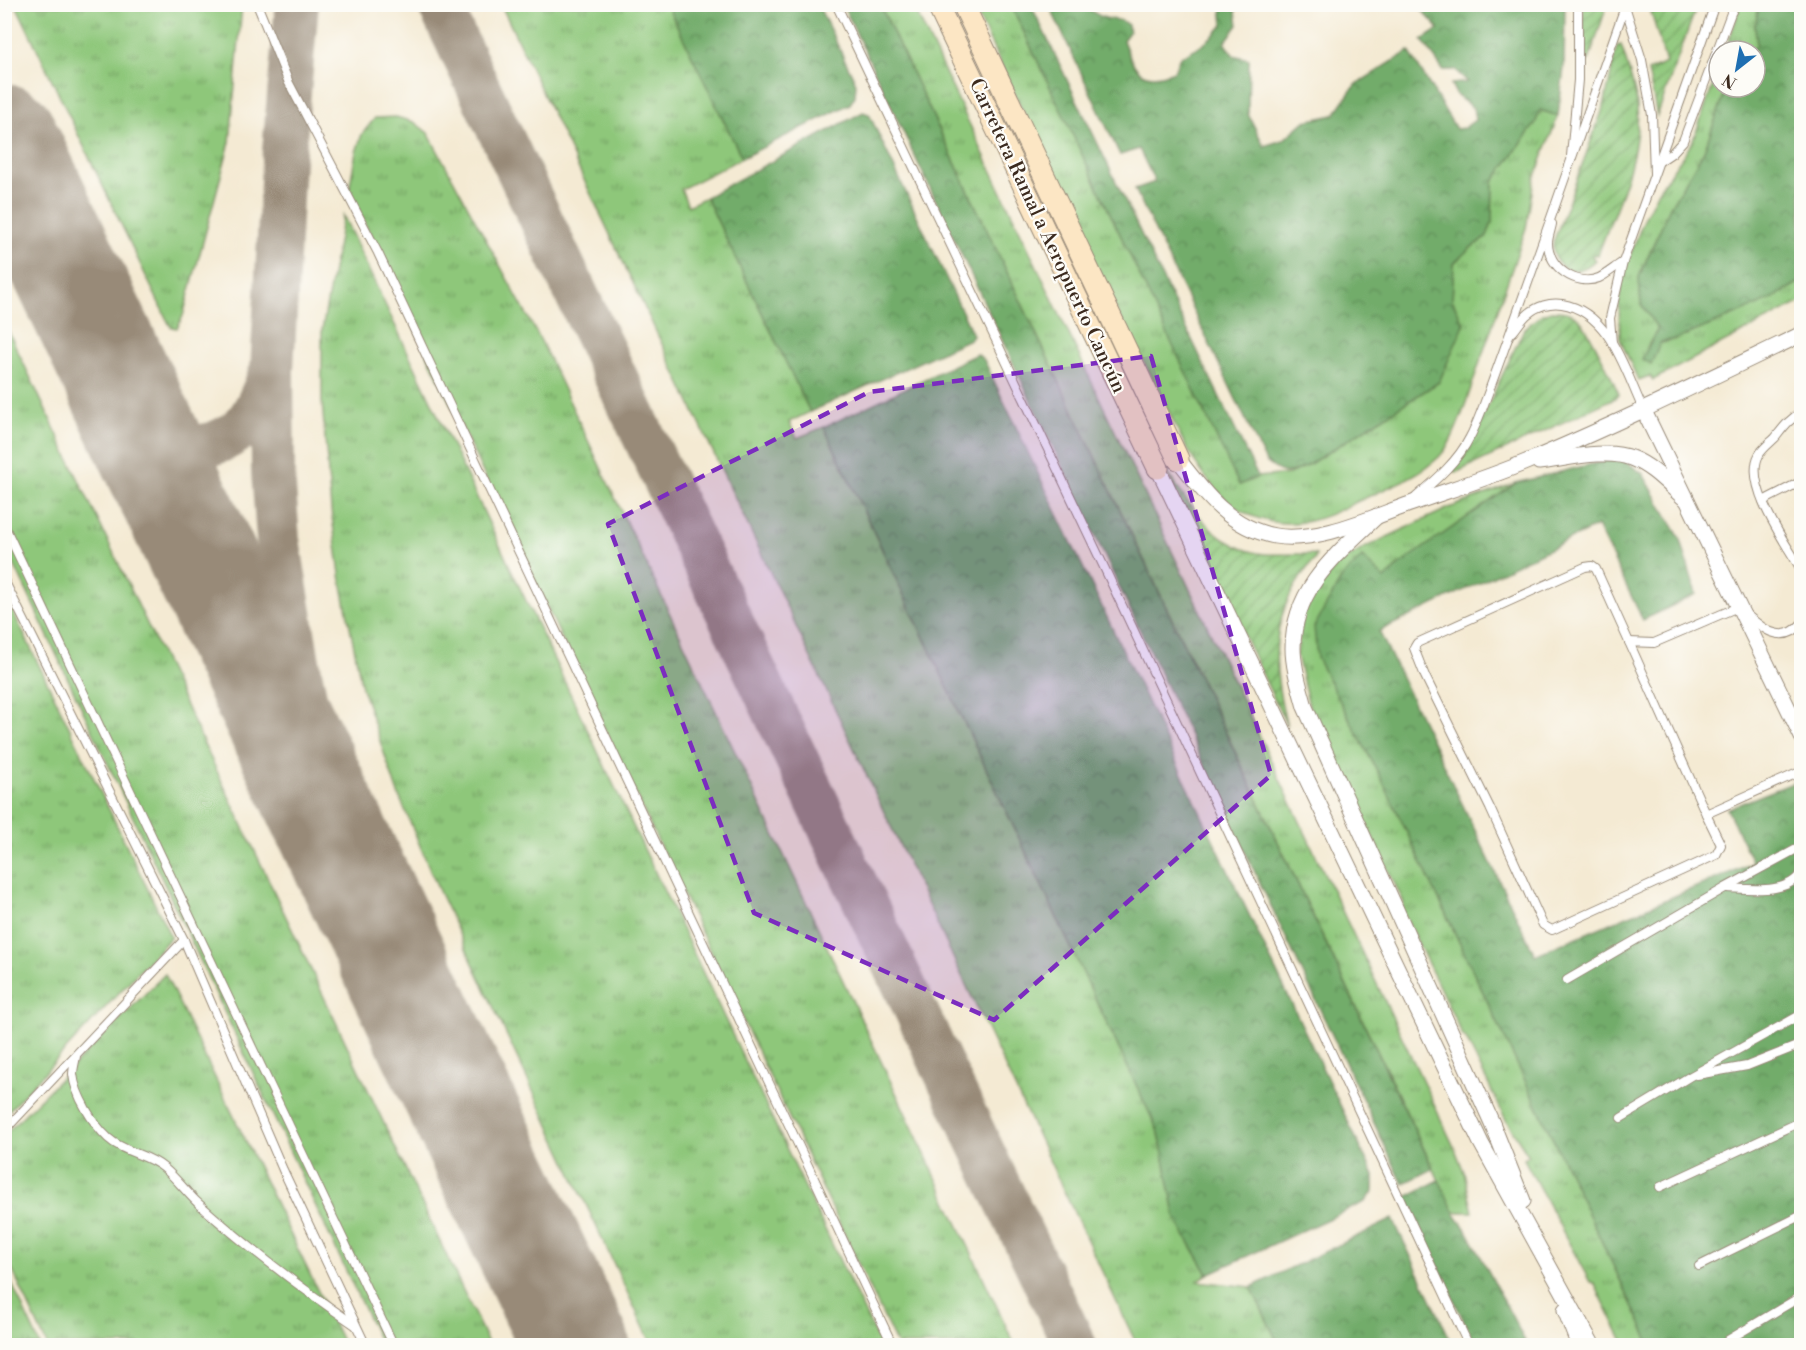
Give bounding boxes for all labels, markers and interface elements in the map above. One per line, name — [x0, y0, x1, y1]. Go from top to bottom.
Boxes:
north arrow — [1707, 39, 1767, 99]
text: N — [1719, 69, 1740, 93]
street label: Carretera Ramal a Aeropuerto Cancún — [963, 75, 1131, 397]

